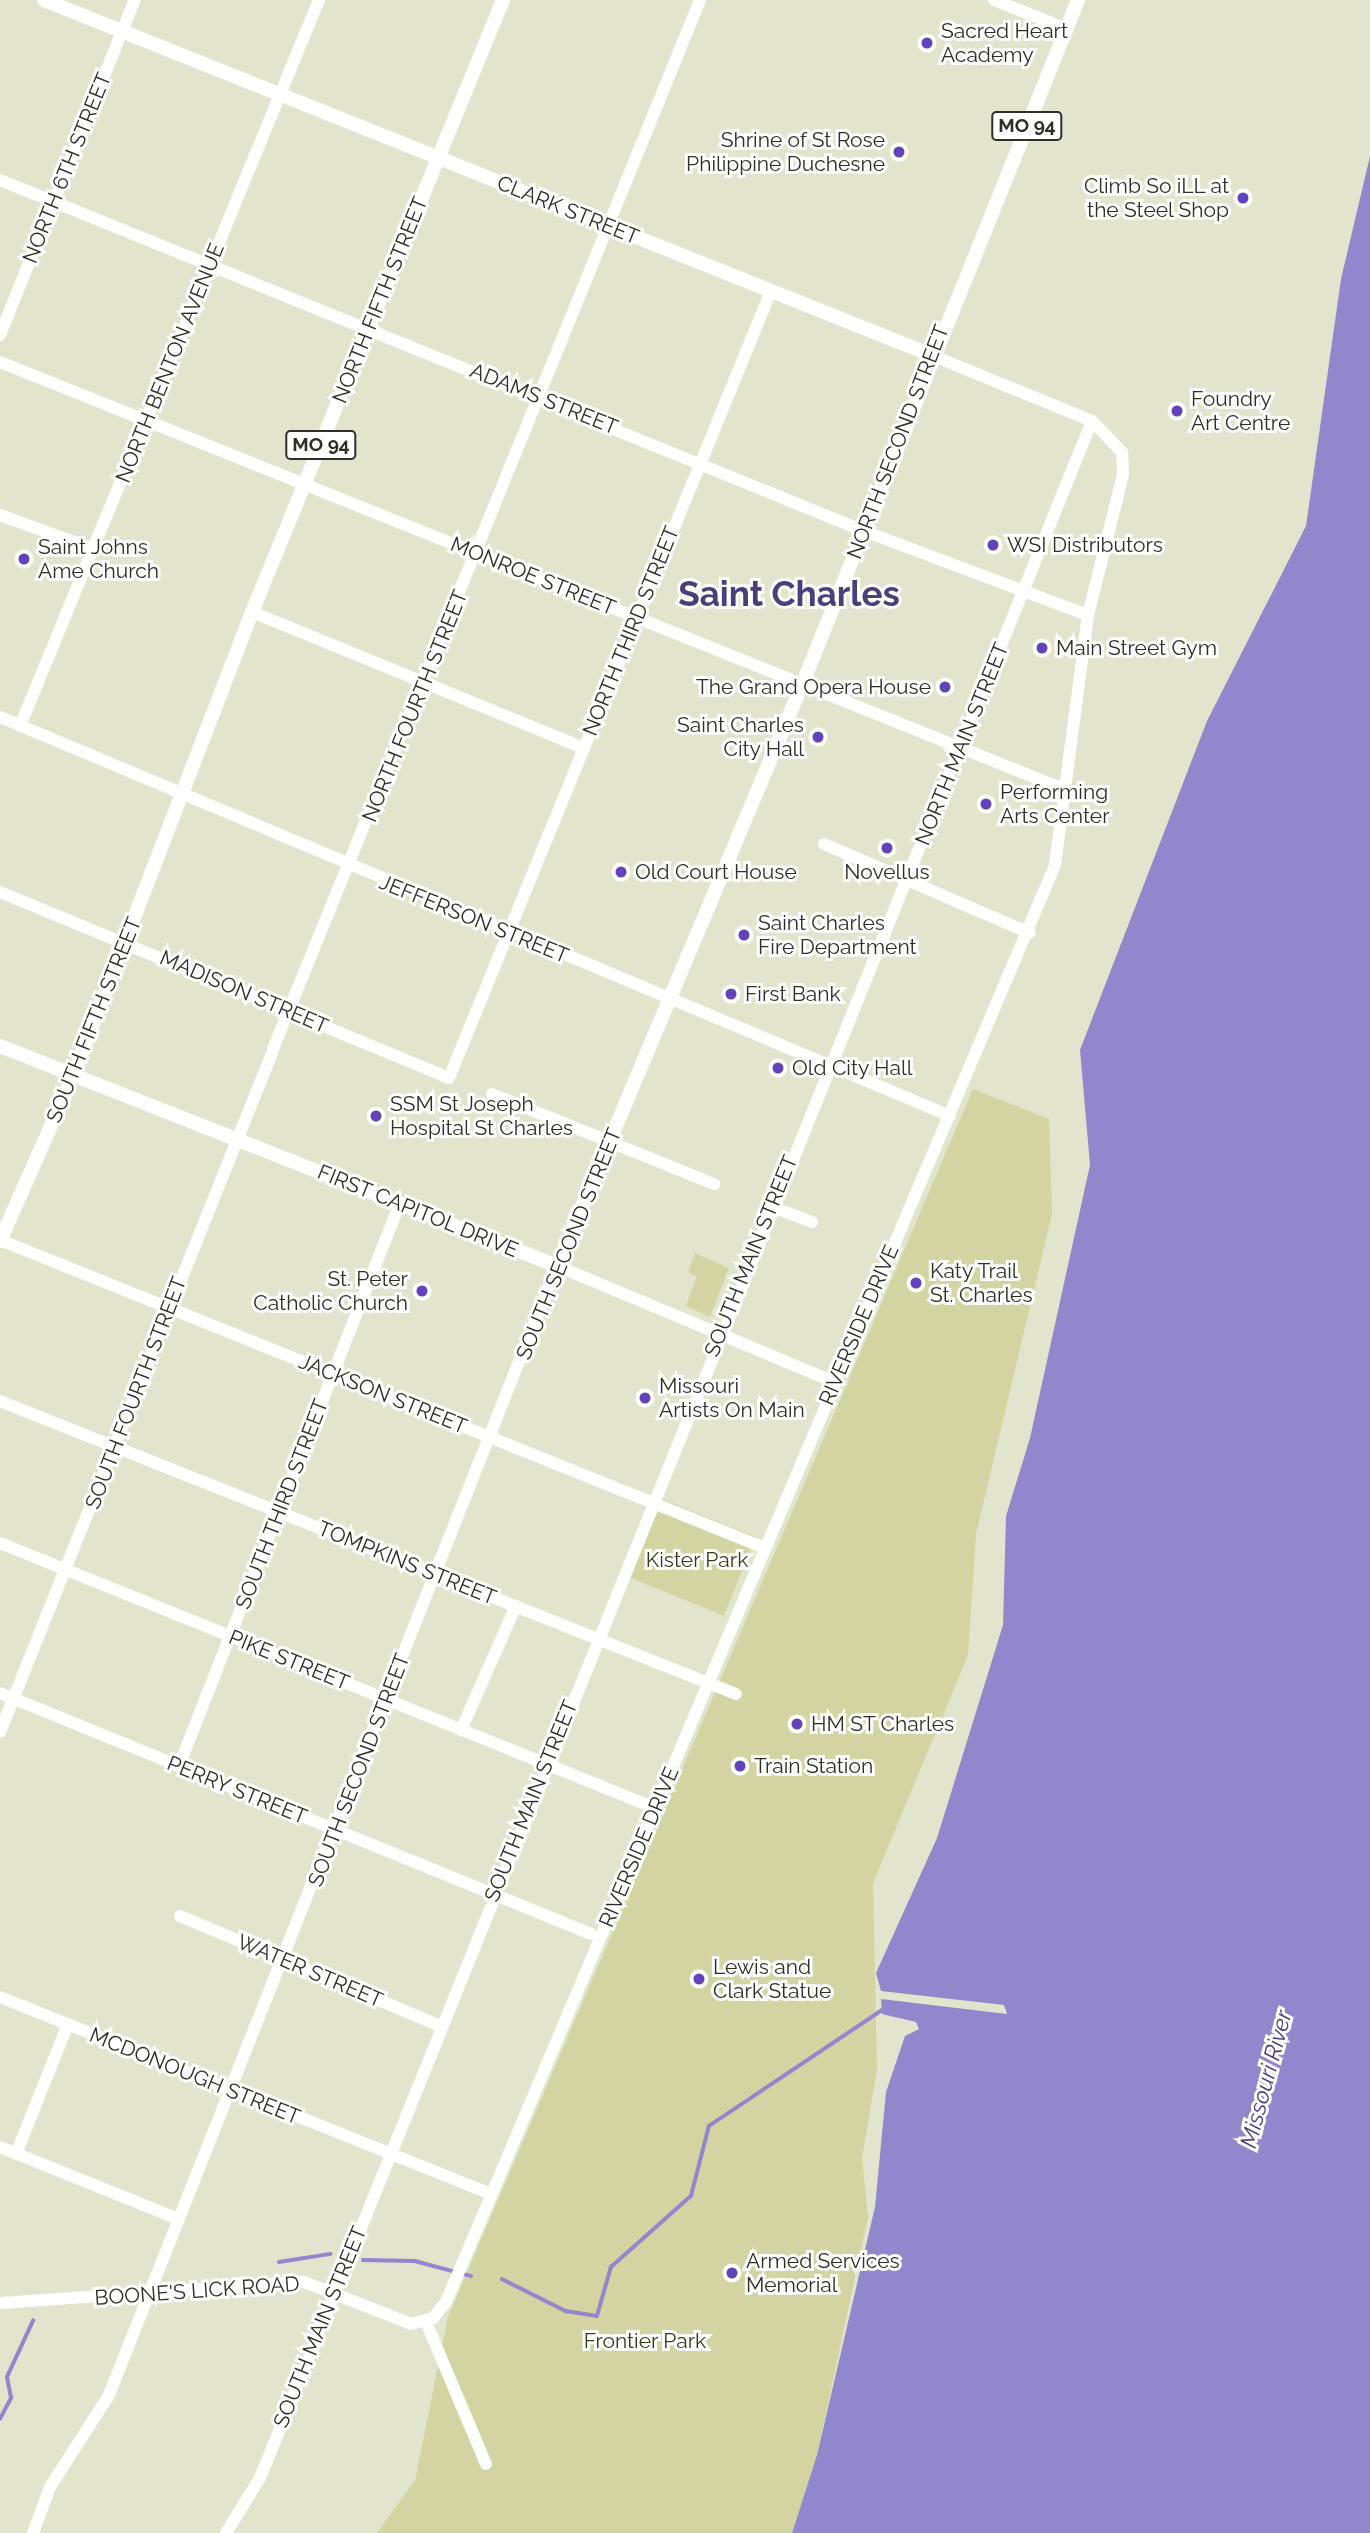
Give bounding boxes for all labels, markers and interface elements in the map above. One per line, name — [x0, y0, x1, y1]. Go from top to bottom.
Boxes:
place label: Sacred Heart Academy — [941, 18, 1068, 68]
marker: Sacred Heart Academy — [919, 35, 935, 51]
street label: NORTH 6TH STREET — [17, 69, 117, 267]
road number: MO 94 — [990, 110, 1064, 142]
place label: Shrine of St Rose Philippine Duchesne — [686, 127, 885, 177]
marker: Shrine of St Rose Philippine Duchesne — [891, 144, 907, 160]
street label: CLARK STREET — [493, 170, 643, 250]
place label: Climb So iLL at the Steel Shop — [1083, 173, 1229, 223]
marker: Climb So iLL at the Steel Shop — [1235, 190, 1251, 206]
street label: NORTH FIFTH STREET — [327, 193, 433, 407]
street label: NORTH BENTON AVENUE — [110, 239, 230, 487]
street label: NORTH SECOND STREET — [842, 321, 954, 563]
street label: ADAMS STREET — [466, 358, 622, 440]
place label: Foundry Art Centre — [1191, 386, 1290, 436]
marker: Foundry Art Centre — [1169, 403, 1185, 419]
road number: MO 94 — [284, 430, 358, 460]
street label: NORTH THIRD STREET — [577, 522, 685, 740]
street label: MONROE STREET — [447, 531, 619, 621]
place label: WSI Distributors — [1007, 532, 1163, 558]
place label: Saint Johns Ame Church — [38, 534, 159, 584]
marker: WSI Distributors — [985, 537, 1001, 553]
marker: Saint Johns Ame Church — [16, 551, 32, 567]
district label: Saint Charles — [678, 573, 900, 615]
street label: NORTH FOURTH STREET — [357, 586, 473, 826]
place label: Main Street Gym — [1056, 635, 1217, 661]
street label: NORTH MAIN STREET — [910, 639, 1014, 849]
marker: Main Street Gym — [1034, 640, 1050, 656]
place label: The Grand Opera House — [696, 674, 931, 700]
marker: The Grand Opera House — [937, 679, 953, 695]
place label: Saint Charles City Hall — [677, 712, 804, 762]
marker: Saint Charles City Hall — [810, 729, 826, 745]
place label: Performing Arts Center — [1000, 779, 1110, 829]
marker: Performing Arts Center — [978, 796, 994, 812]
marker: Novellus — [879, 840, 895, 856]
place label: Old Court House — [635, 859, 797, 885]
place label: Novellus — [844, 859, 930, 885]
marker: Old Court House — [613, 864, 629, 880]
street label: JEFFERSON STREET — [376, 870, 572, 968]
place label: Saint Charles Fire Department — [758, 910, 917, 960]
street label: SOUTH FIFTH STREET — [41, 914, 147, 1126]
marker: Saint Charles Fire Department — [736, 927, 752, 943]
street label: MADISON STREET — [156, 945, 332, 1039]
place label: First Bank — [745, 981, 841, 1007]
marker: First Bank — [723, 986, 739, 1002]
place label: Old City Hall — [792, 1055, 913, 1081]
marker: Old City Hall — [770, 1060, 786, 1076]
place label: SSM St Joseph Hospital St Charles — [390, 1091, 574, 1141]
marker: SSM St Joseph Hospital St Charles — [368, 1108, 384, 1124]
street label: SOUTH SECOND STREET — [511, 1125, 627, 1363]
street label: SOUTH MAIN STREET — [699, 1152, 803, 1360]
street label: FIRST CAPITOL DRIVE — [313, 1159, 523, 1263]
street label: RIVERSIDE DRIVE — [814, 1241, 904, 1409]
place label: Katy Trail St. Charles — [930, 1258, 1033, 1308]
place label: St. Peter Catholic Church — [253, 1266, 408, 1316]
street label: SOUTH FOURTH STREET — [80, 1273, 192, 1513]
marker: Katy Trail St. Charles — [908, 1275, 924, 1291]
marker: St. Peter Catholic Church — [414, 1283, 430, 1299]
street label: JACKSON STREET — [295, 1349, 471, 1439]
place label: Missouri Artists On Main — [659, 1373, 805, 1423]
marker: Missouri Artists On Main — [637, 1390, 653, 1406]
street label: SOUTH THIRD STREET — [230, 1395, 334, 1613]
street label: TOMPKINS STREET — [314, 1516, 500, 1610]
park label: Kister Park — [645, 1547, 749, 1573]
street label: PIKE STREET — [225, 1624, 353, 1696]
street label: SOUTH SECOND STREET — [303, 1650, 415, 1890]
street label: SOUTH MAIN STREET — [479, 1697, 583, 1905]
place label: HM ST Charles — [811, 1711, 955, 1737]
marker: HM ST Charles — [789, 1716, 805, 1732]
street label: PERRY STREET — [163, 1750, 311, 1830]
place label: Train Station — [754, 1753, 873, 1779]
marker: Train Station — [732, 1758, 748, 1774]
street label: RIVERSIDE DRIVE — [594, 1763, 684, 1931]
street label: WATER STREET — [233, 1929, 387, 2013]
place label: Lewis and Clark Statue — [713, 1954, 831, 2004]
marker: Lewis and Clark Statue — [691, 1971, 707, 1987]
water label: Missouri River — [1234, 2007, 1298, 2151]
street label: MCDONOUGH STREET — [86, 2022, 304, 2130]
street label: SOUTH MAIN STREET — [268, 2223, 372, 2431]
place label: Armed Services Memorial — [746, 2248, 900, 2298]
marker: Armed Services Memorial — [724, 2265, 740, 2281]
street label: BOONE'S LICK ROAD — [94, 2271, 300, 2311]
park label: Frontier Park — [584, 2328, 706, 2354]

